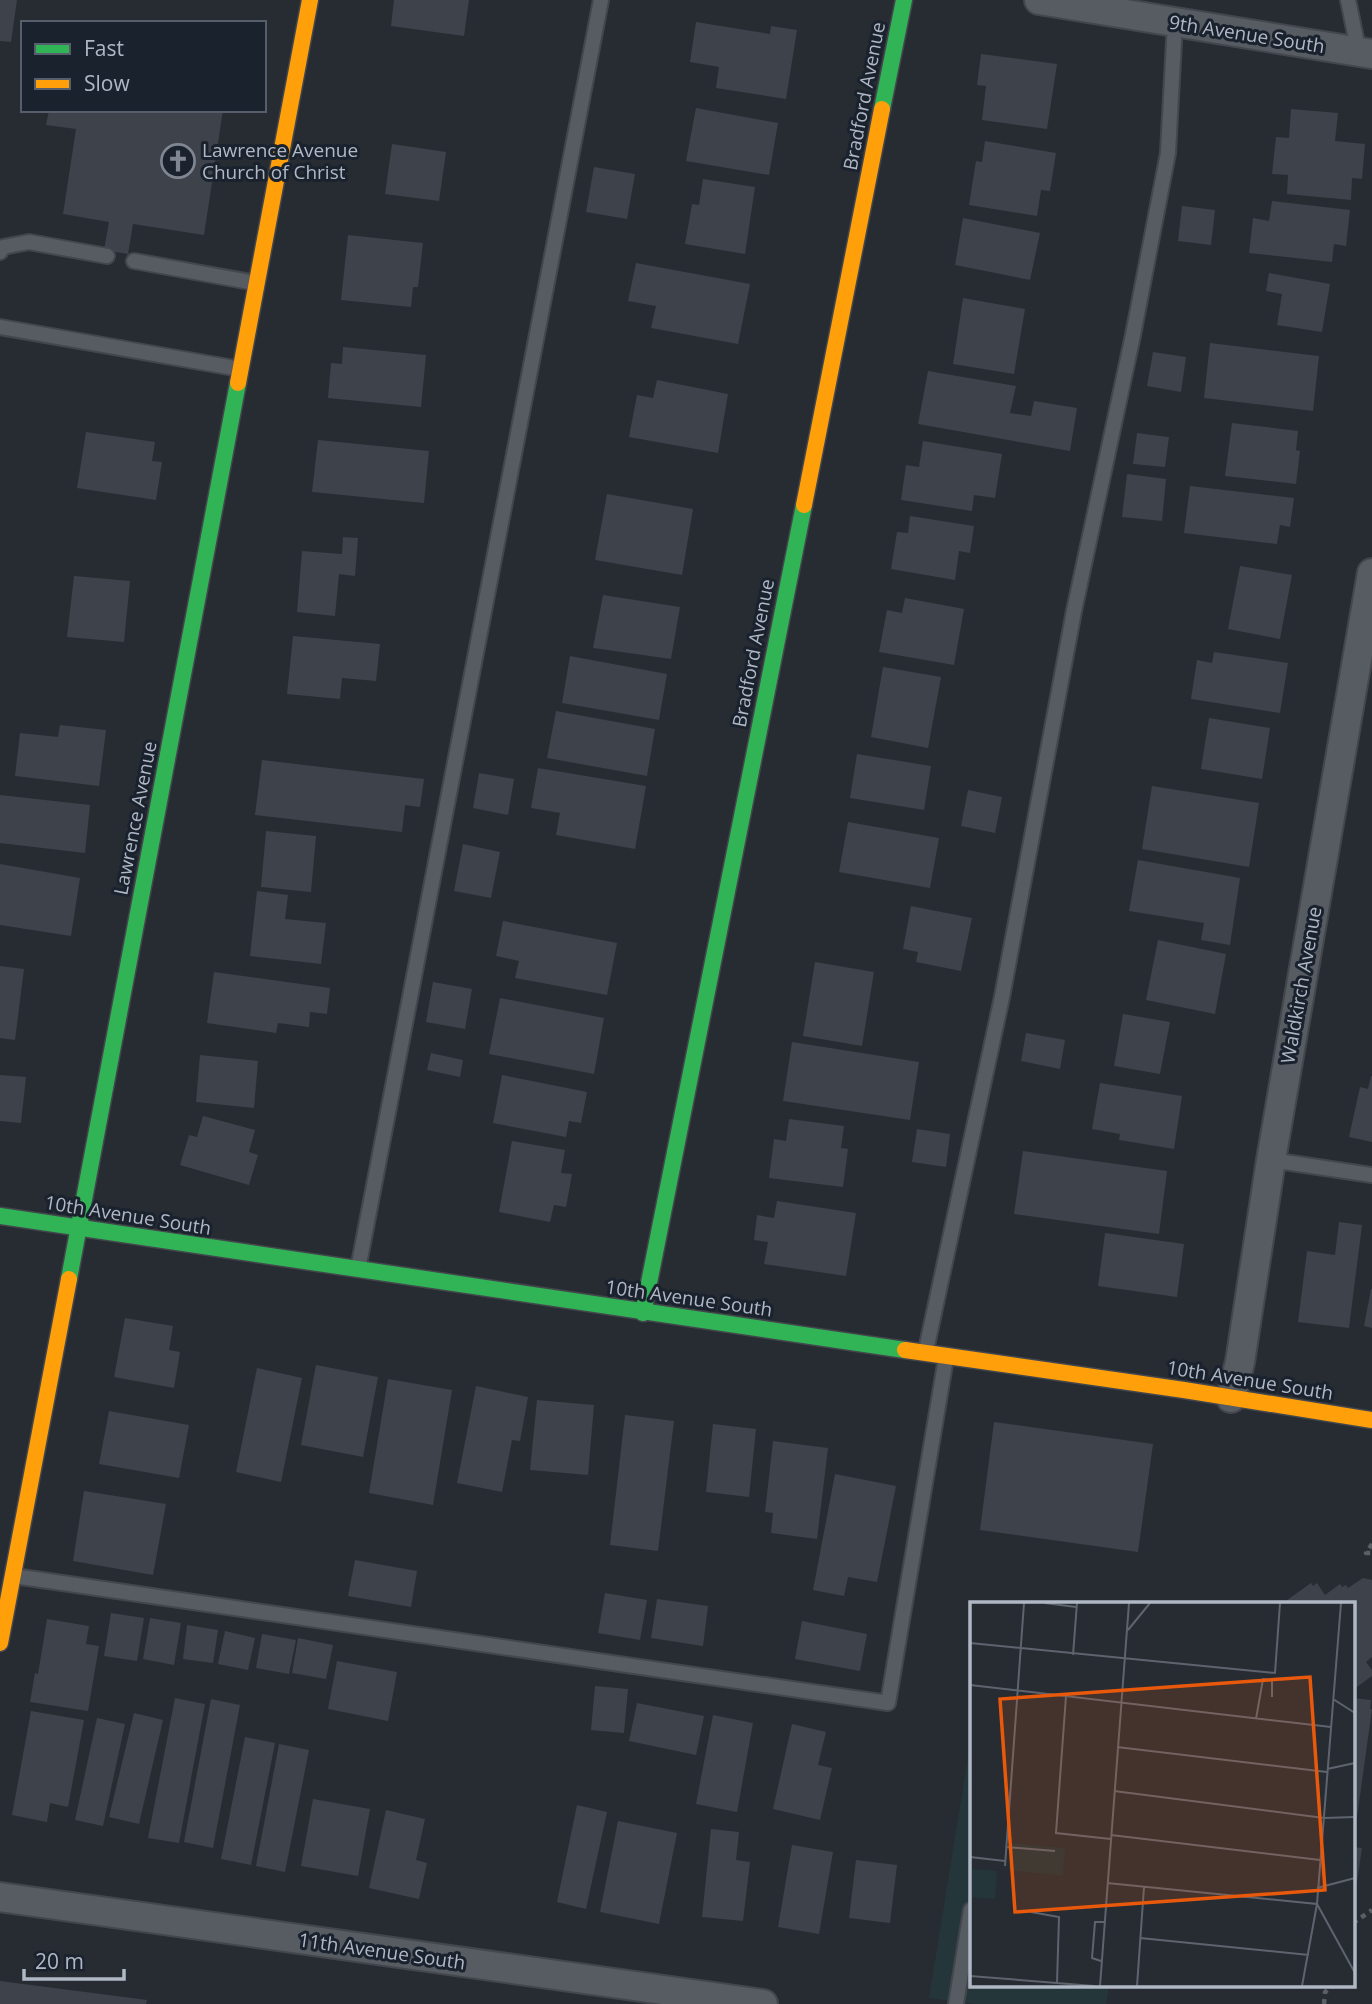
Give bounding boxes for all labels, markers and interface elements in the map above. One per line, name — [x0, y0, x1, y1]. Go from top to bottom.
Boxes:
street label: 9th Avenue South — [1167, 9, 1327, 59]
street label: Bradford Avenue — [837, 20, 891, 172]
legend — [21, 21, 266, 112]
text: Fast — [84, 34, 124, 62]
text: Slow — [84, 69, 130, 97]
place label: Lawrence Avenue Church of Christ — [202, 137, 358, 185]
church icon: Lawrence Avenue Church of Christ — [159, 142, 197, 180]
street label: Bradford Avenue — [726, 577, 780, 729]
street label: Lawrence Avenue — [107, 739, 163, 897]
street label: Waldkirch Avenue — [1274, 904, 1328, 1066]
street label: 10th Avenue South — [43, 1189, 213, 1241]
street label: 10th Avenue South — [604, 1273, 774, 1323]
street label: 10th Avenue South — [1165, 1354, 1335, 1406]
inset map — [970, 1602, 1354, 1986]
street label: 11th Avenue South — [297, 1926, 467, 1976]
scale bar — [24, 1938, 124, 1982]
text: 20 m — [35, 1947, 84, 1975]

